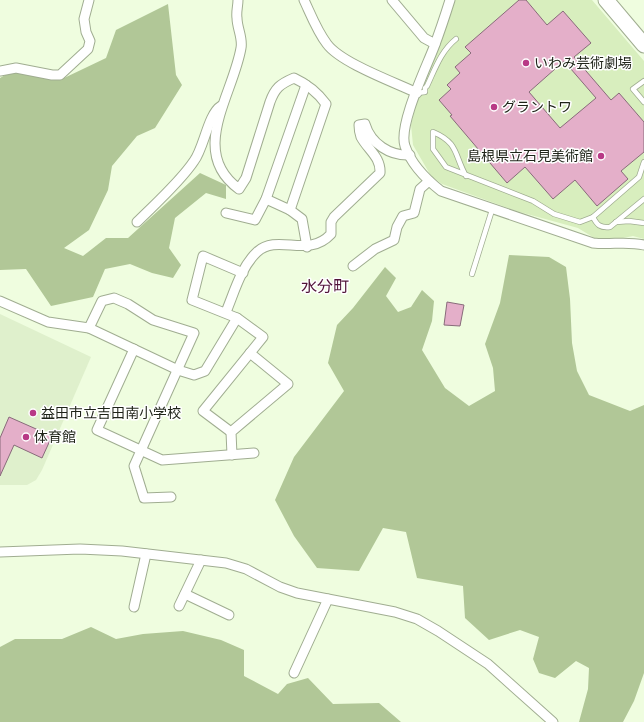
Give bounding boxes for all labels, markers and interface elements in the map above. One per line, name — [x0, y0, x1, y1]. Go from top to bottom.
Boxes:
place label: いわみ芸術劇場 — [534, 55, 632, 71]
marker: いわみ芸術劇場 — [521, 58, 531, 68]
place label: グラントワ — [502, 99, 572, 115]
marker: グラントワ — [489, 102, 499, 112]
place label: 島根県立石見美術館 — [467, 148, 593, 164]
marker: 島根県立石見美術館 — [596, 151, 606, 161]
district label: 水分町 — [301, 277, 349, 296]
place label: 益田市立吉田南小学校 — [41, 405, 181, 421]
marker: 益田市立吉田南小学校 — [28, 408, 38, 418]
place label: 体育館 — [34, 429, 76, 445]
marker: 体育館 — [21, 432, 31, 442]

